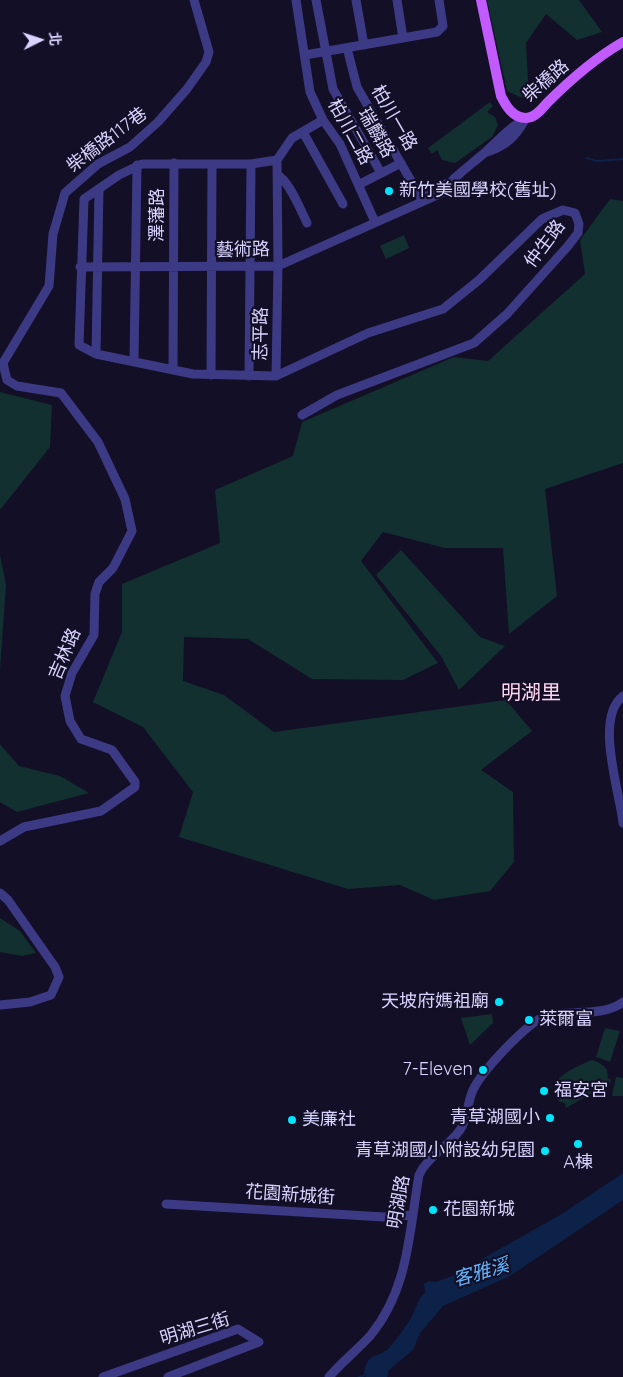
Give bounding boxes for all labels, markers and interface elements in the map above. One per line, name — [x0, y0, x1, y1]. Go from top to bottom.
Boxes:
north arrow — [15, 15, 65, 65]
text: 北 — [45, 31, 64, 47]
street label: 柴橋路 — [519, 55, 573, 107]
street label: 柏川一路 — [367, 81, 421, 155]
street label: 柏川二路 — [323, 95, 377, 169]
street label: 柴橋路117巷 — [63, 103, 151, 177]
street label: 瑞麟路 — [353, 104, 399, 162]
place label: 新竹美國學校(舊址) — [399, 180, 556, 202]
marker: 新竹美國學校(舊址) — [383, 185, 395, 197]
street label: 澤藩路 — [147, 188, 169, 242]
street label: 仲生路 — [520, 216, 570, 272]
street label: 藝術路 — [216, 239, 270, 261]
street label: 志平路 — [250, 307, 272, 361]
street label: 吉林路 — [45, 625, 85, 683]
district label: 明湖里 — [501, 681, 561, 705]
place label: 天坡府媽祖廟 — [381, 991, 489, 1013]
marker: 天坡府媽祖廟 — [493, 996, 505, 1008]
place label: 萊爾富 — [539, 1009, 593, 1031]
marker: 萊爾富 — [523, 1014, 535, 1026]
place label: 7-Eleven — [402, 1059, 473, 1081]
marker: 7-Eleven — [477, 1064, 489, 1076]
place label: 福安宮 — [554, 1080, 608, 1102]
marker: 福安宮 — [538, 1085, 550, 1097]
place label: 青草湖國小 — [450, 1107, 540, 1129]
place label: 美廉社 — [302, 1109, 356, 1131]
marker: 青草湖國小 — [544, 1112, 556, 1124]
marker: 美廉社 — [286, 1114, 298, 1126]
marker: A棟 — [572, 1138, 584, 1150]
place label: 青草湖國小附設幼兒園 — [355, 1140, 535, 1162]
marker: 青草湖國小附設幼兒園 — [539, 1145, 551, 1157]
place label: A棟 — [563, 1152, 593, 1174]
street label: 明湖路 — [384, 1174, 414, 1230]
street label: 花園新城街 — [244, 1181, 336, 1209]
place label: 花園新城 — [443, 1199, 515, 1221]
marker: 花園新城 — [427, 1204, 439, 1216]
water label: 客雅溪 — [450, 1254, 512, 1292]
street label: 明湖三街 — [157, 1308, 233, 1350]

